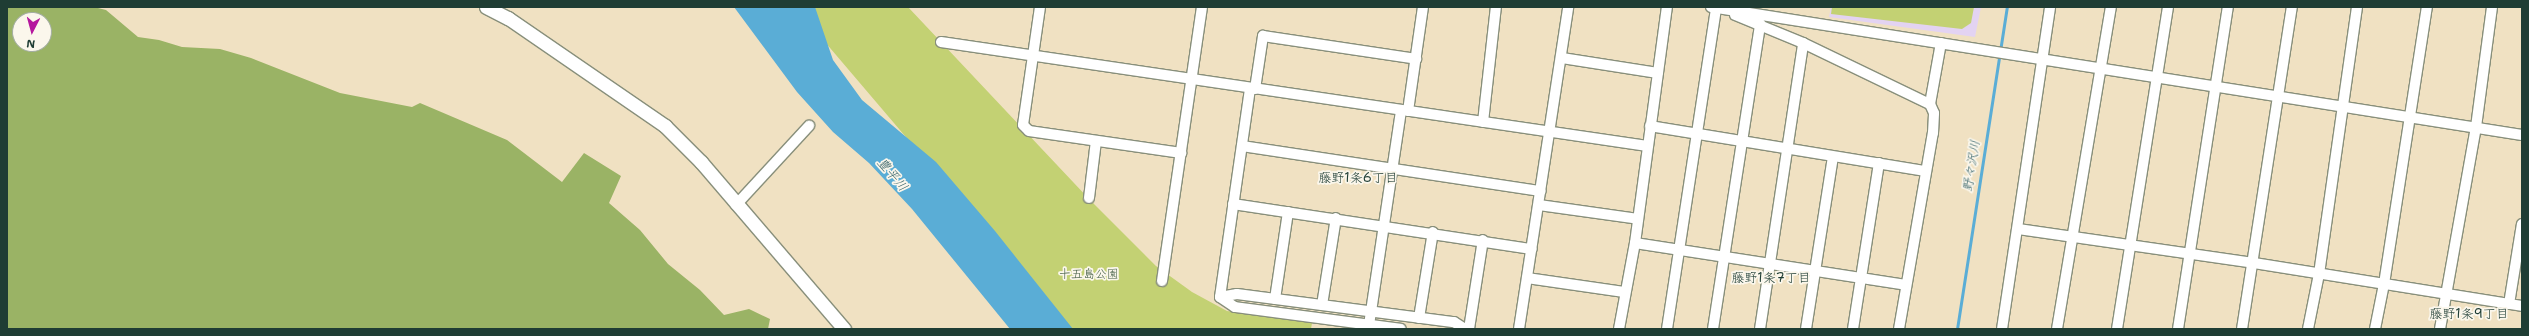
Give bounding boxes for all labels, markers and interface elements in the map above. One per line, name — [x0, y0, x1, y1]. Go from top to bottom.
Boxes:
north arrow — [12, 12, 52, 52]
text: N — [26, 36, 36, 51]
water label: 野々沢川 — [1960, 139, 1984, 193]
water label: 豊平川 — [873, 155, 911, 195]
district label: 藤野1条6丁目 — [1318, 170, 1398, 186]
park label: 十五島公園 — [1059, 268, 1119, 282]
district label: 藤野1条7丁目 — [1731, 270, 1811, 286]
district label: 藤野1条9丁目 — [2429, 306, 2509, 322]

